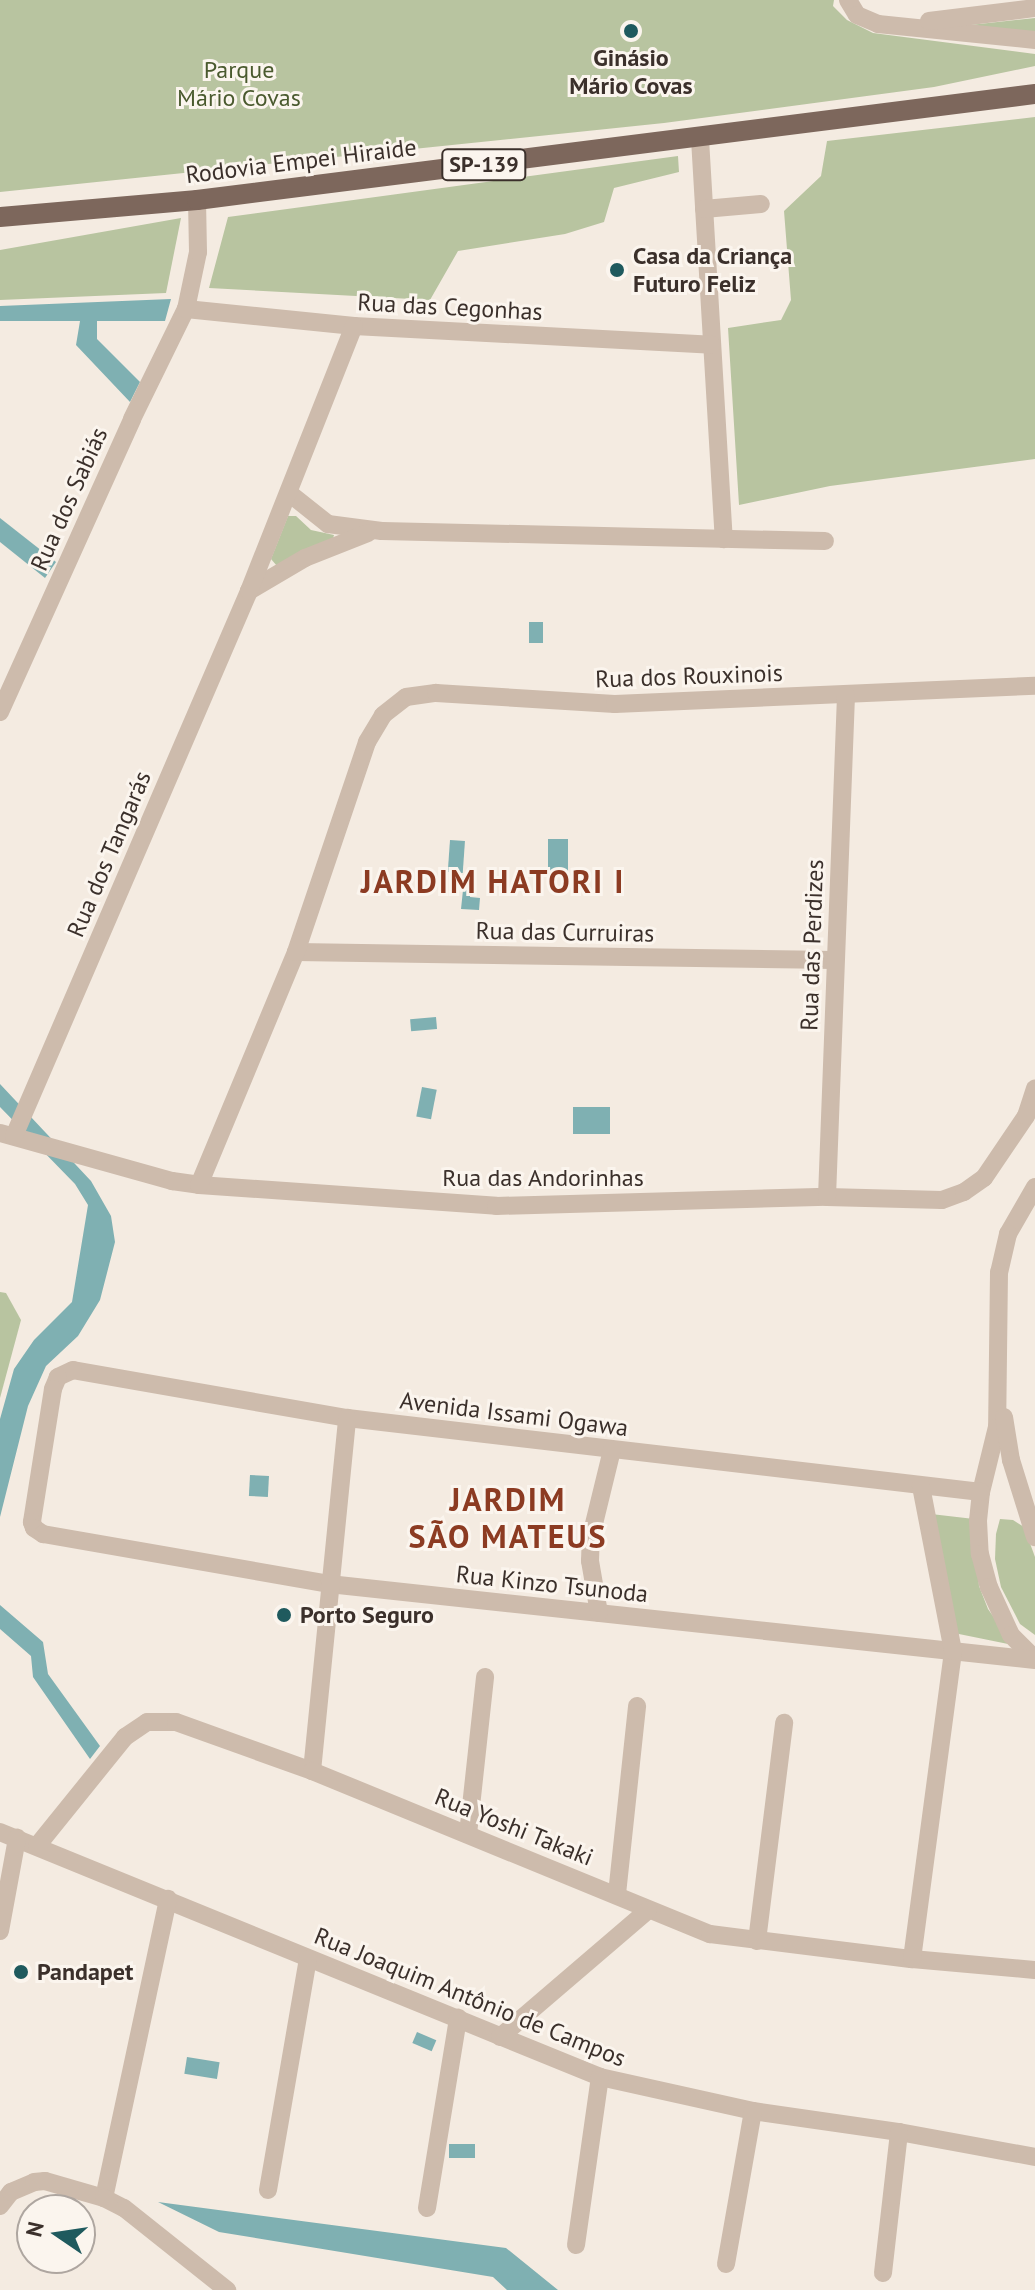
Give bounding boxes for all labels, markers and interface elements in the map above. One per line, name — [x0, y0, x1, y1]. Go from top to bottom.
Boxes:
marker: Ginásio Mário Covas — [622, 22, 640, 40]
place label: Ginásio Mário Covas — [569, 44, 693, 100]
park label: Parque Mário Covas — [177, 56, 301, 112]
street label: Rodovia Empei Hiraide — [184, 133, 418, 189]
road number: SP-139 — [440, 147, 528, 183]
place label: Casa da Criança Futuro Feliz — [633, 242, 792, 298]
marker: Casa da Criança Futuro Feliz — [608, 261, 626, 279]
street label: Rua das Cegonhas — [357, 288, 543, 326]
street label: Rua dos Sabiás — [25, 423, 113, 575]
street label: Rua dos Rouxinois — [595, 658, 783, 694]
street label: Rua dos Tangarás — [61, 766, 157, 942]
street label: Rua das Perdizes — [795, 859, 829, 1031]
district label: JARDIM HATORI I — [361, 862, 625, 900]
street label: Rua das Curruiras — [475, 916, 655, 948]
street label: Rua das Andorinhas — [442, 1164, 644, 1192]
street label: Avenida Issami Ogawa — [398, 1386, 630, 1442]
district label: JARDIM SÃO MATEUS — [408, 1481, 608, 1556]
street label: Rua Kinzo Tsunoda — [454, 1560, 650, 1608]
place label: Porto Seguro — [300, 1601, 434, 1629]
marker: Porto Seguro — [275, 1606, 293, 1624]
street label: Rua Yoshi Takaki — [430, 1782, 598, 1872]
street label: Rua Joaquim Antônio de Campos — [310, 1921, 630, 2073]
place label: Pandapet — [37, 1958, 133, 1986]
marker: Pandapet — [12, 1963, 30, 1981]
north arrow — [16, 2194, 96, 2274]
text: N — [19, 2219, 50, 2239]

